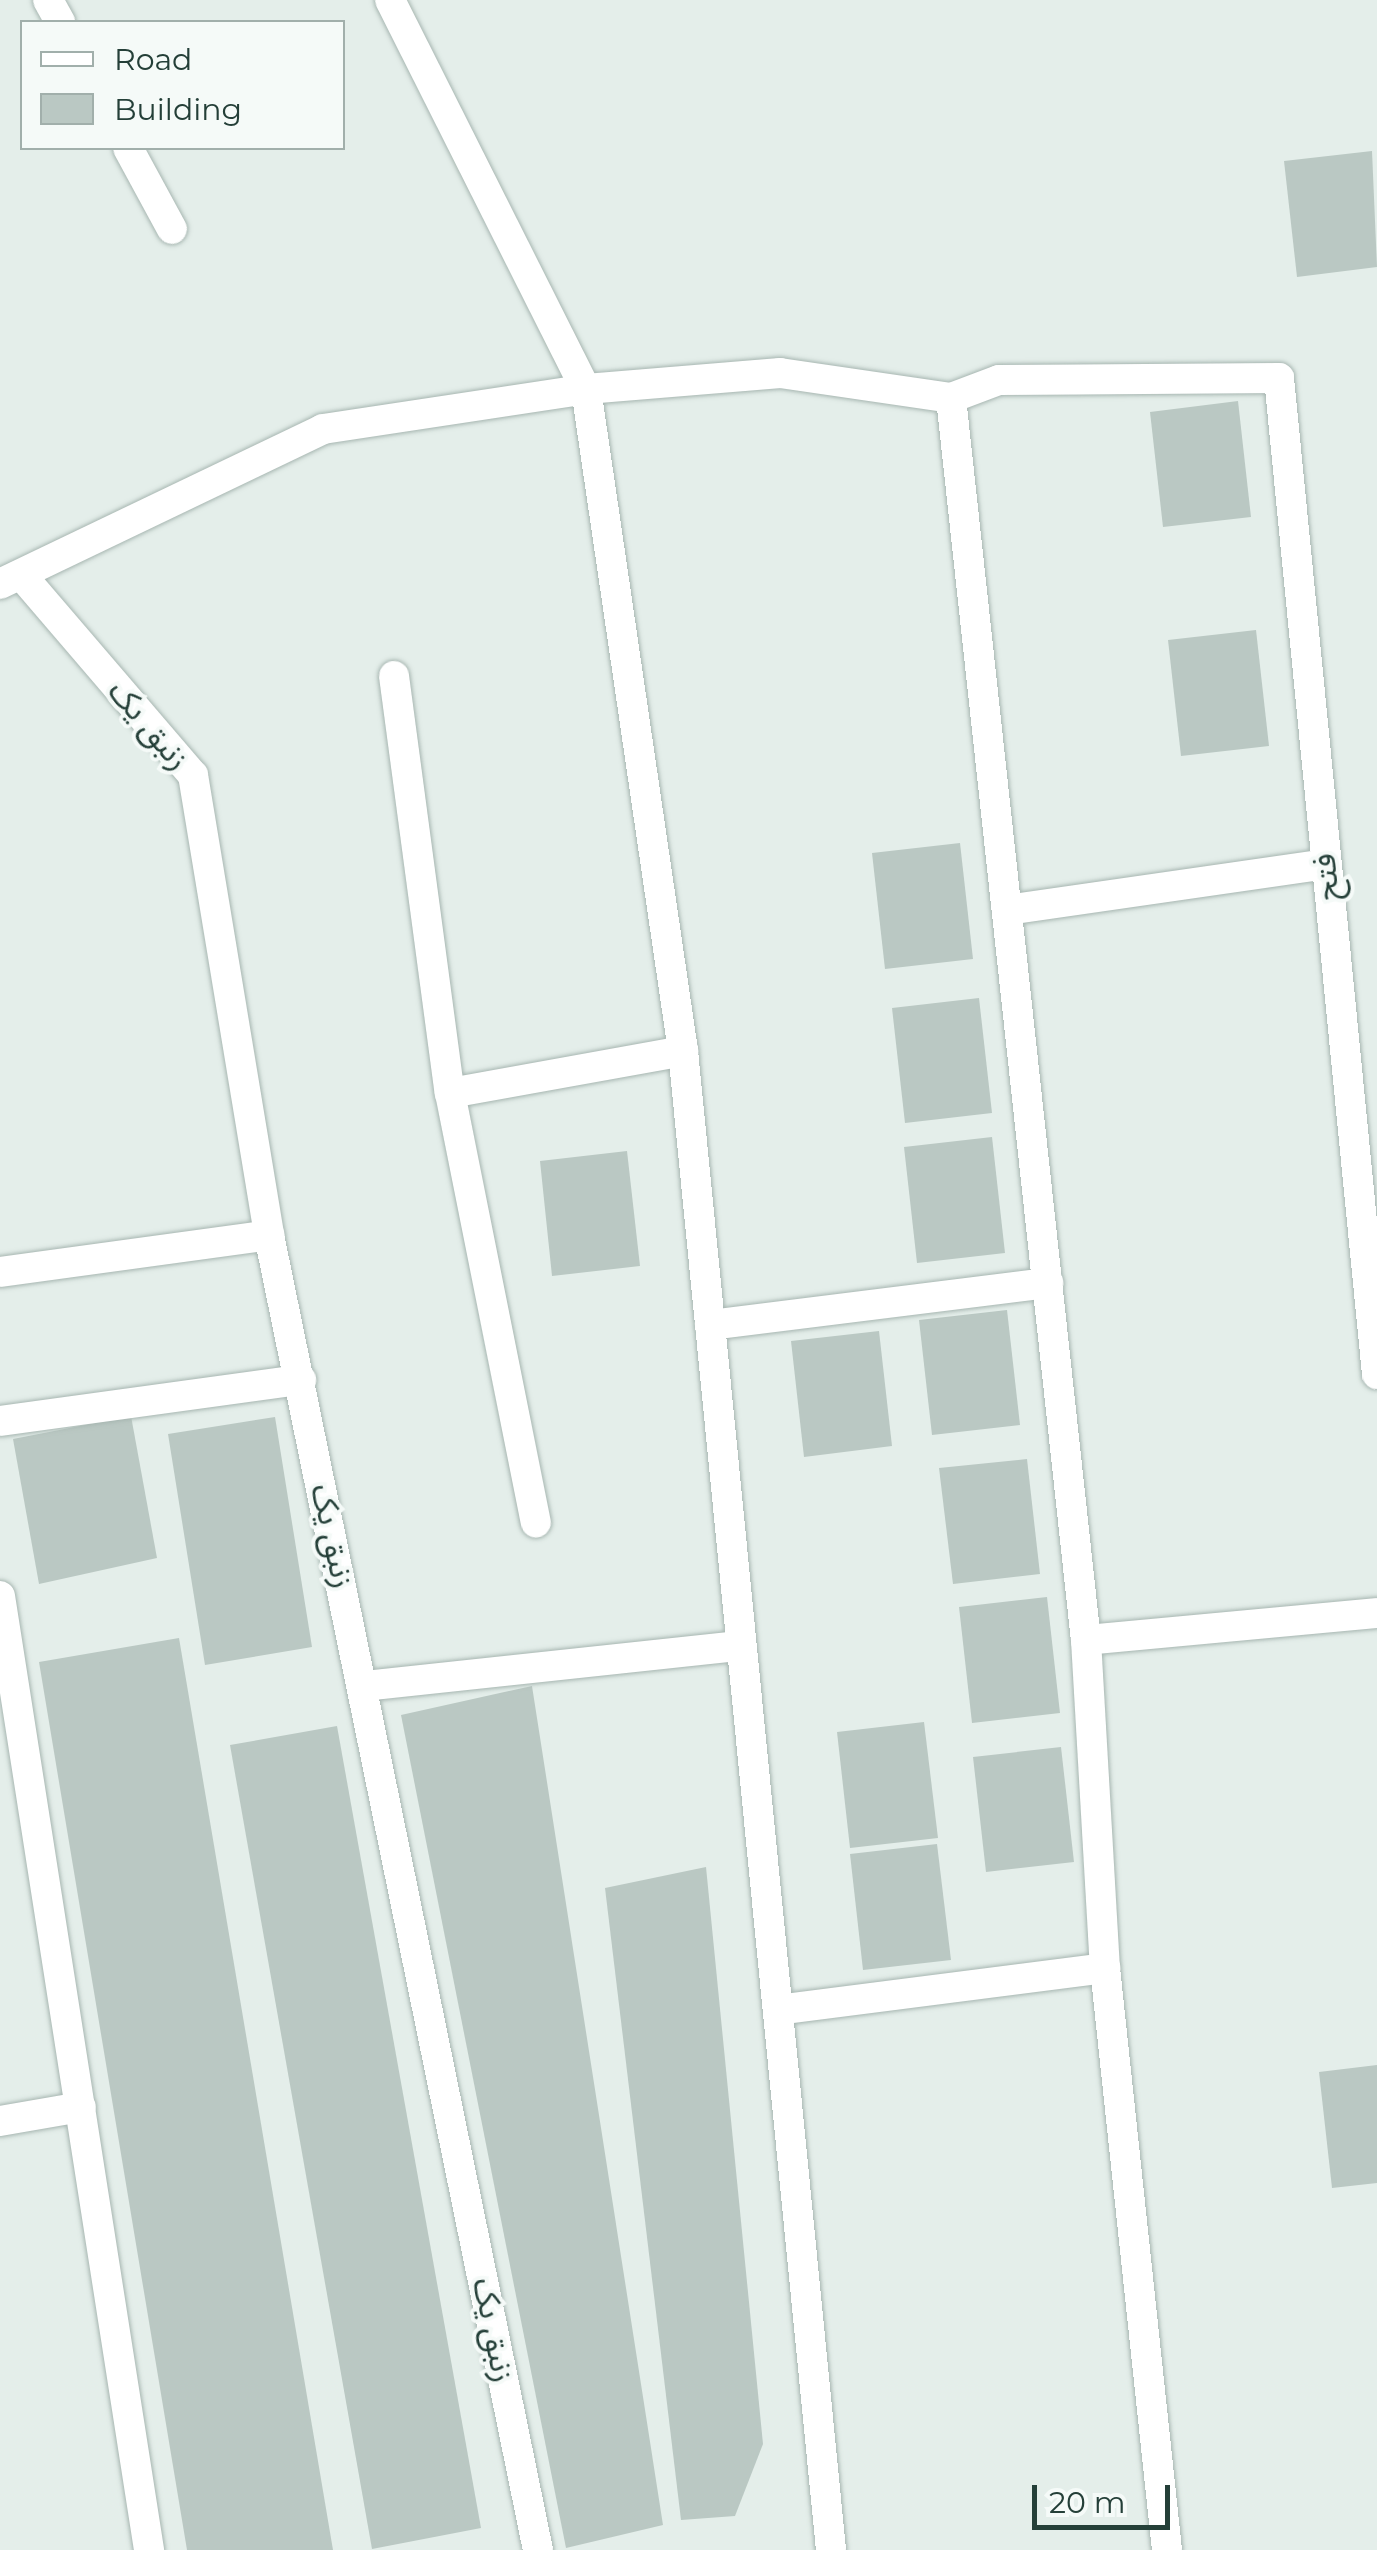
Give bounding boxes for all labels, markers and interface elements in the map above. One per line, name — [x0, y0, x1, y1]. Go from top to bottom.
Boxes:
legend — [20, 20, 345, 150]
text: Road — [114, 41, 192, 78]
text: Building — [114, 91, 242, 128]
street label: زنبق یک — [100, 672, 198, 778]
street label: فتح — [1304, 852, 1348, 902]
street label: زنبق یک — [303, 1480, 363, 1592]
street label: زنبق یک — [465, 2275, 523, 2385]
scale bar — [1037, 2465, 1174, 2527]
text: 20 m — [1049, 2484, 1126, 2521]

